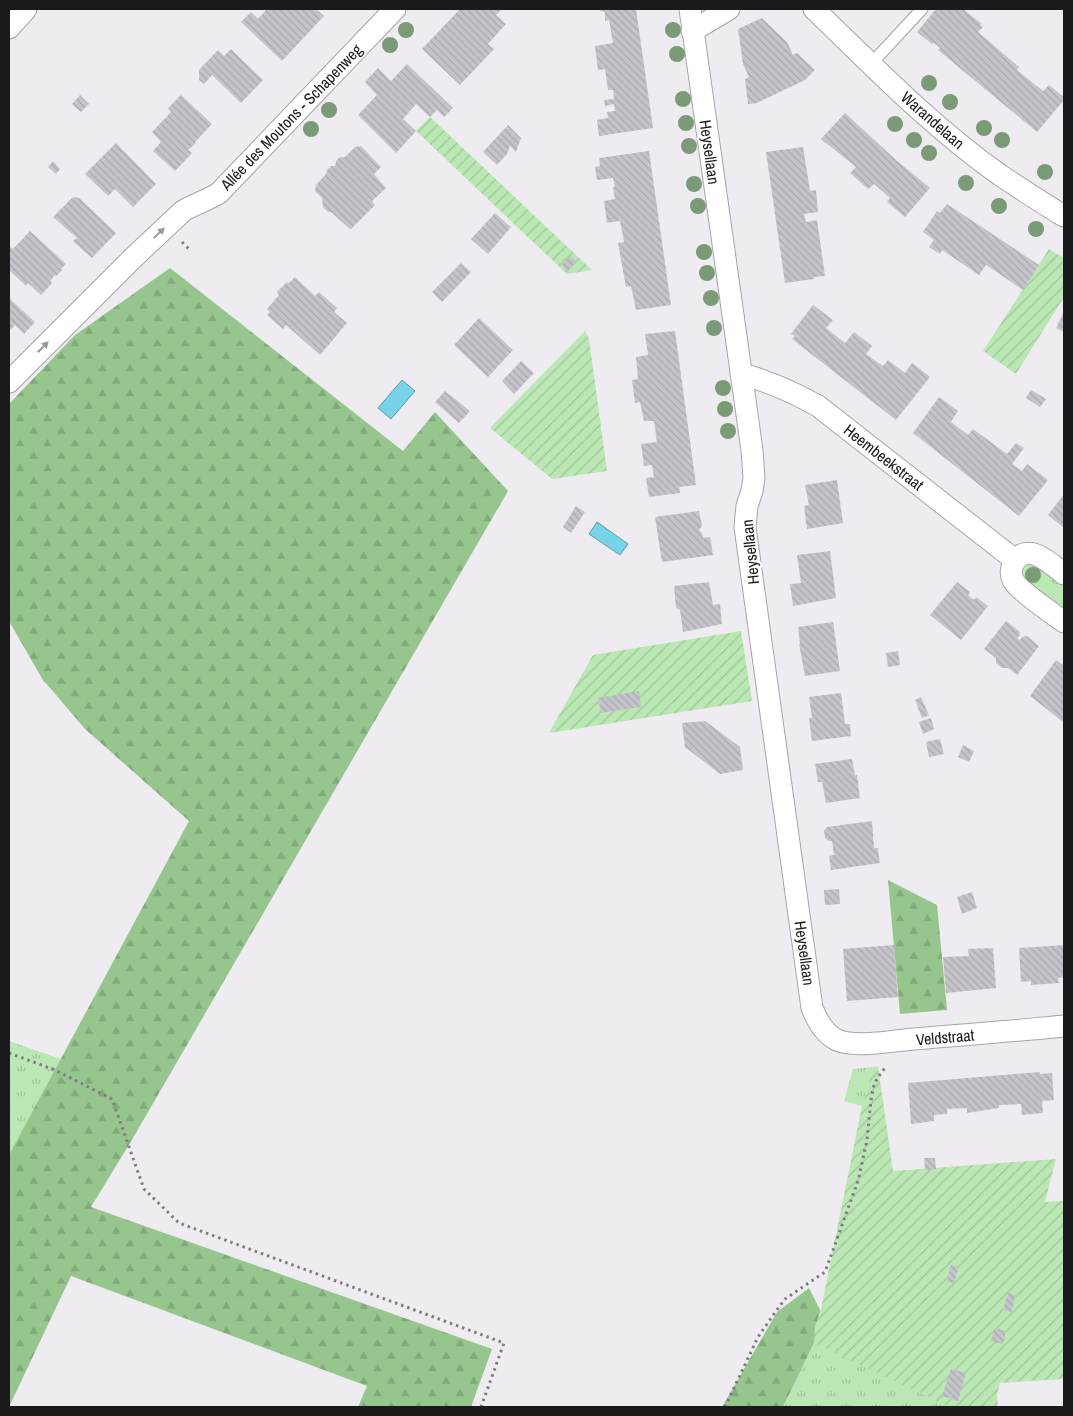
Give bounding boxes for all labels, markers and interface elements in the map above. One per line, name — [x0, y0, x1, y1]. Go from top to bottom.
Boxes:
street label: Allée des Moutons - Schapenweg — [215, 39, 367, 196]
street label: Warandelaan — [897, 86, 969, 154]
street label: Heysellaan — [695, 118, 725, 186]
one-way arrow — [153, 227, 165, 239]
one-way arrow — [37, 341, 49, 353]
street label: Heembeekstraat — [839, 419, 929, 496]
street label: Heysellaan — [736, 519, 764, 585]
street label: Heysellaan — [790, 919, 820, 987]
street label: Veldstraat — [915, 1023, 975, 1051]

